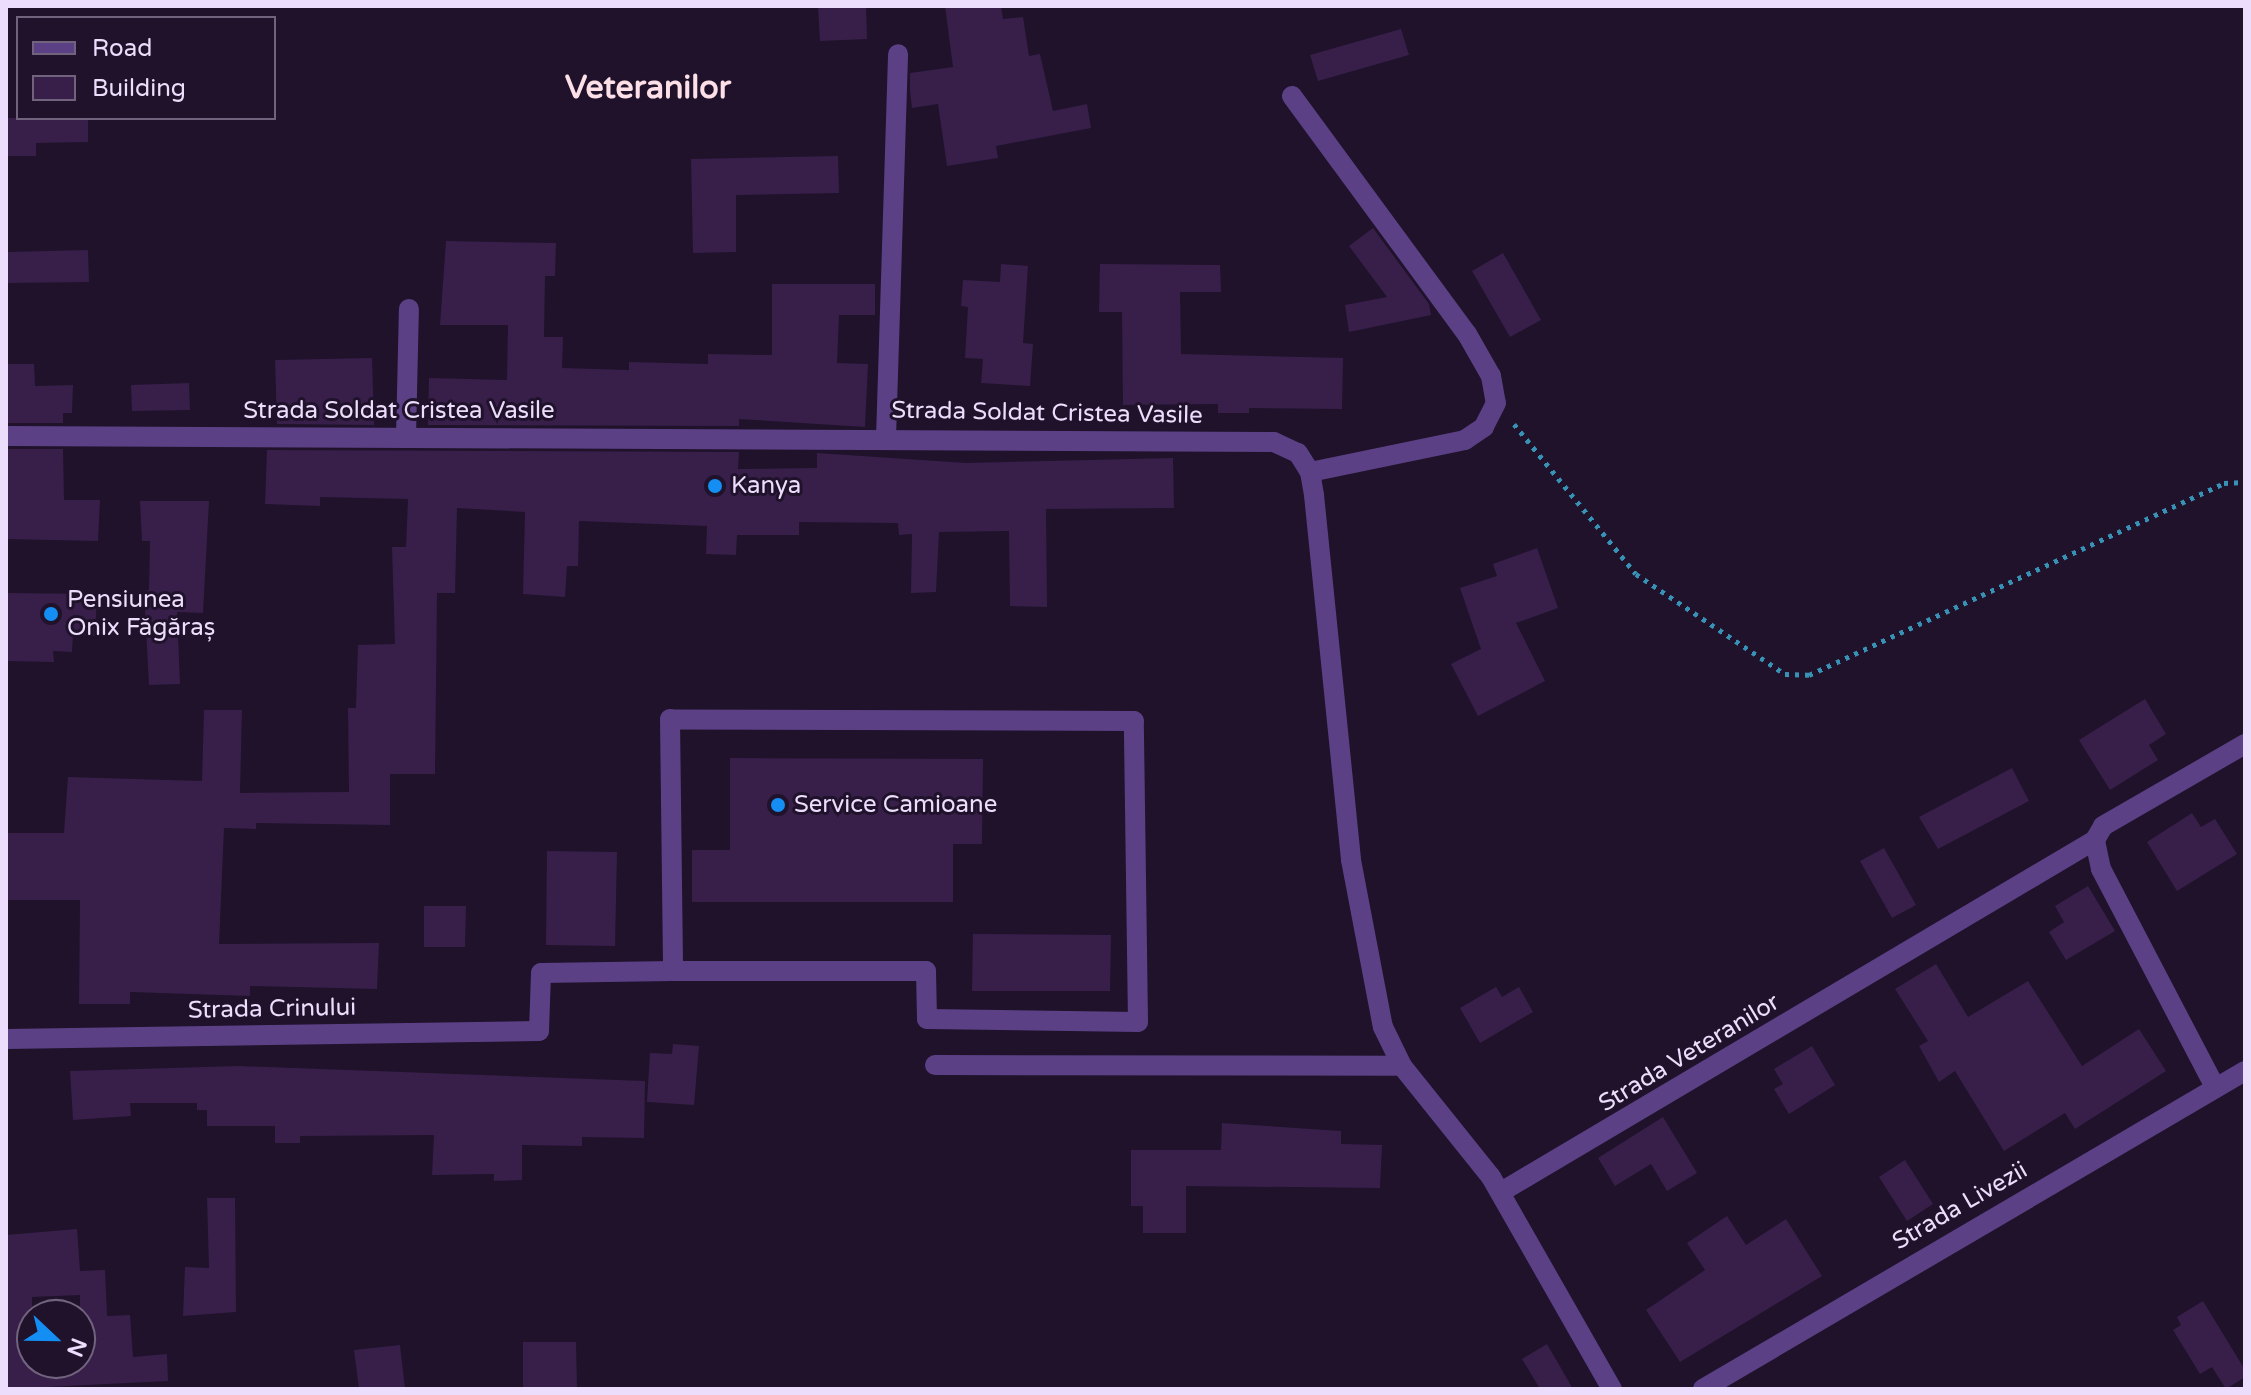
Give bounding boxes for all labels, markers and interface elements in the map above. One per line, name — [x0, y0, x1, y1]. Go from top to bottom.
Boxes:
legend — [16, 16, 276, 120]
text: Road — [92, 34, 152, 63]
district label: Veteranilor — [565, 69, 731, 107]
text: Building — [92, 74, 186, 103]
street label: Strada Soldat Cristea Vasile — [891, 396, 1203, 430]
street label: Strada Soldat Cristea Vasile — [243, 397, 555, 425]
place label: Kanya — [731, 472, 801, 500]
marker: Kanya — [706, 477, 724, 495]
place label: Pensiunea Onix Făgăraș — [67, 586, 215, 642]
marker: Pensiunea Onix Făgăraș — [42, 605, 60, 623]
place label: Service Camioane — [794, 791, 997, 819]
marker: Service Camioane — [769, 796, 787, 814]
street label: Strada Veteranilor — [1594, 988, 1784, 1118]
street label: Strada Crinului — [188, 993, 356, 1025]
street label: Strada Livezii — [1887, 1156, 2033, 1256]
north arrow — [16, 1299, 96, 1379]
text: N — [61, 1334, 92, 1360]

